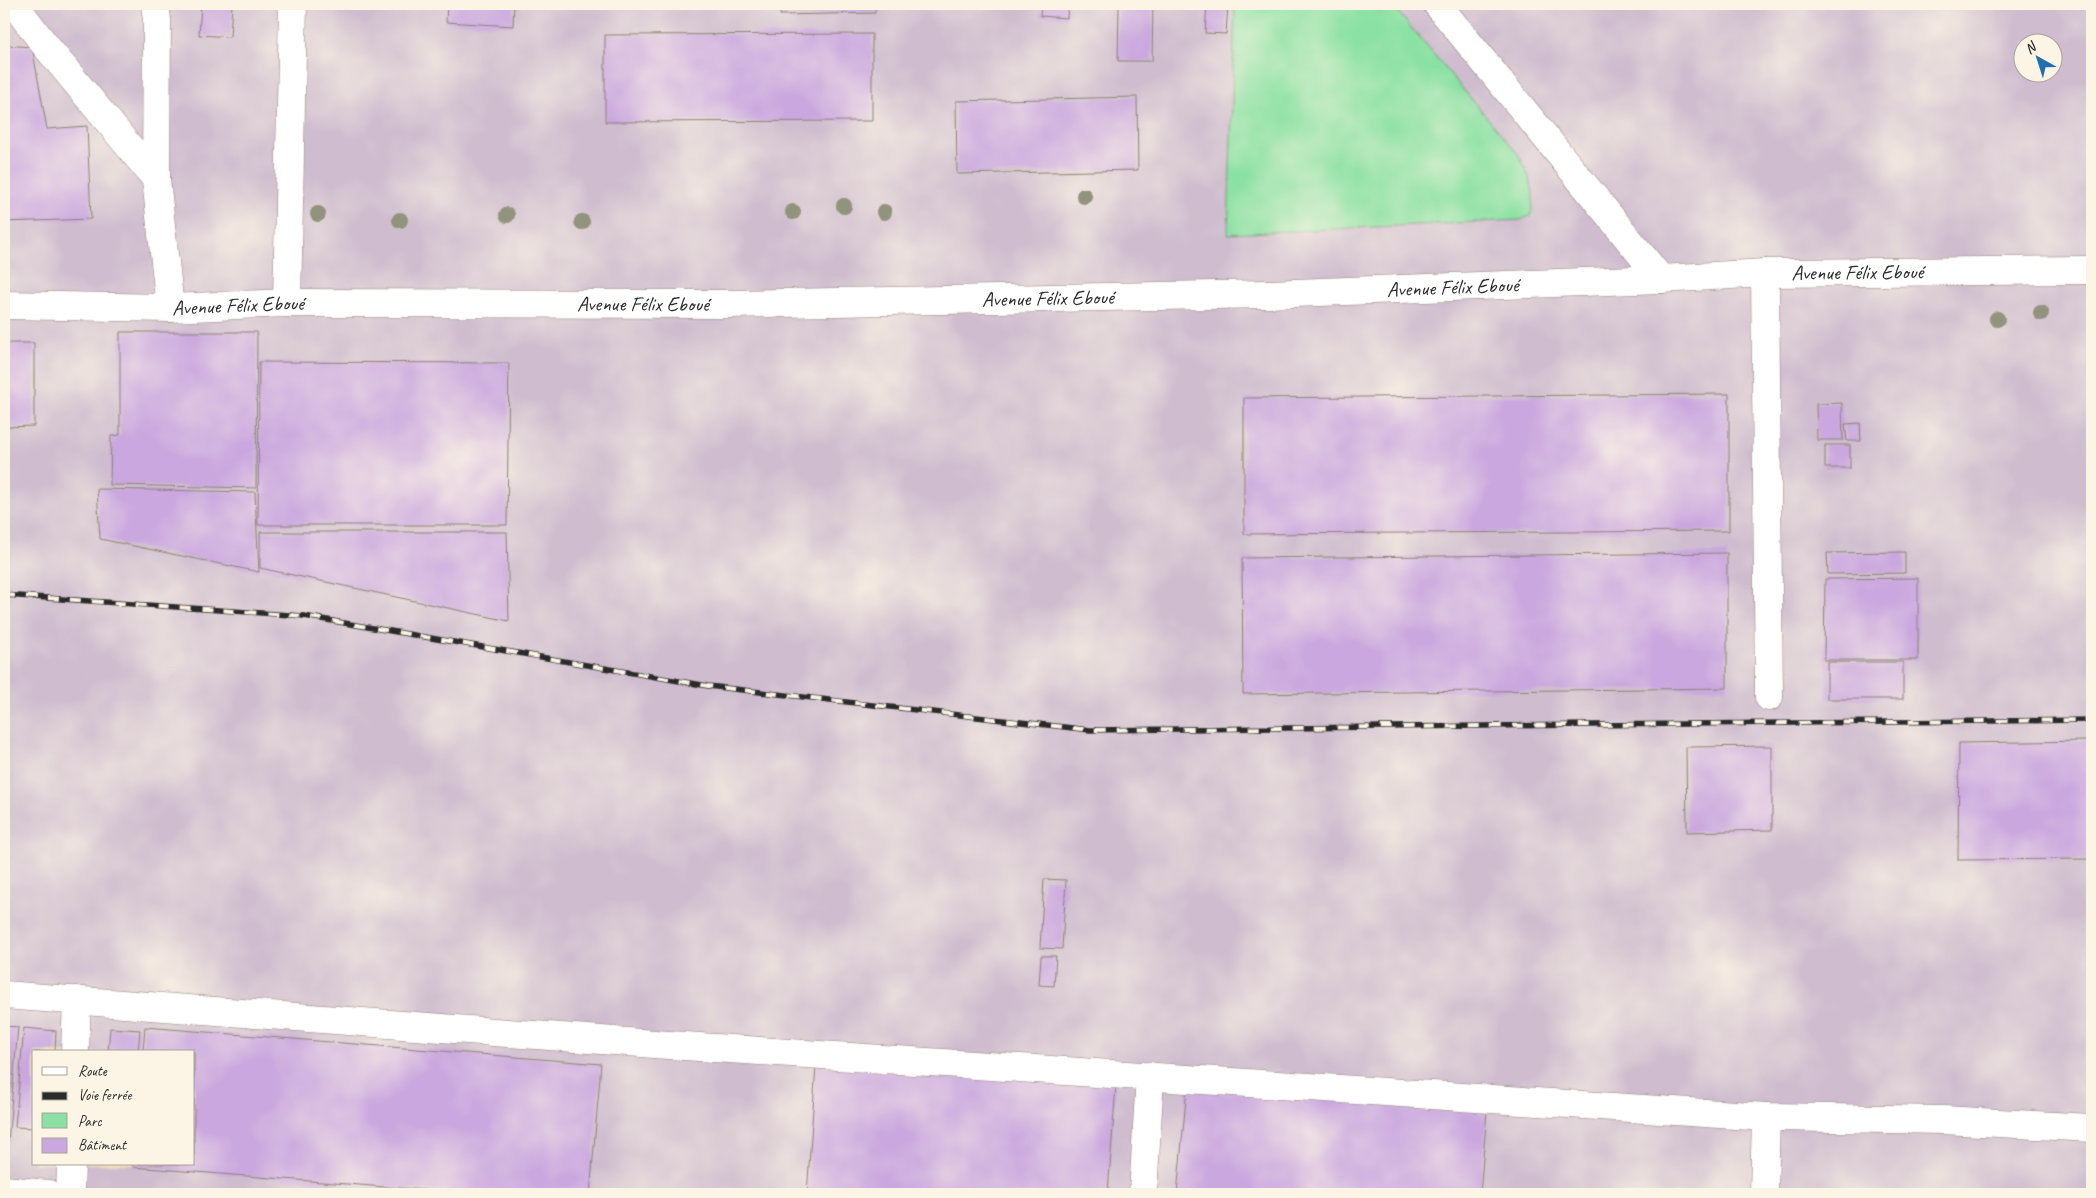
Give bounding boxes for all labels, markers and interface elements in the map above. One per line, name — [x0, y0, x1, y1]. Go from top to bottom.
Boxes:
north arrow — [2014, 32, 2064, 82]
text: N — [2021, 37, 2041, 58]
street label: Avenue Félix Eboué — [1791, 259, 1927, 286]
street label: Avenue Félix Eboué — [1386, 271, 1522, 302]
street label: Avenue Félix Eboué — [982, 284, 1117, 312]
street label: Avenue Félix Eboué — [172, 290, 307, 321]
street label: Avenue Félix Eboué — [577, 291, 712, 317]
legend — [32, 1050, 195, 1166]
text: Route — [78, 1062, 108, 1081]
text: Voie ferrée — [78, 1086, 132, 1105]
text: Parc — [78, 1112, 102, 1131]
text: Bâtiment — [78, 1136, 128, 1155]

